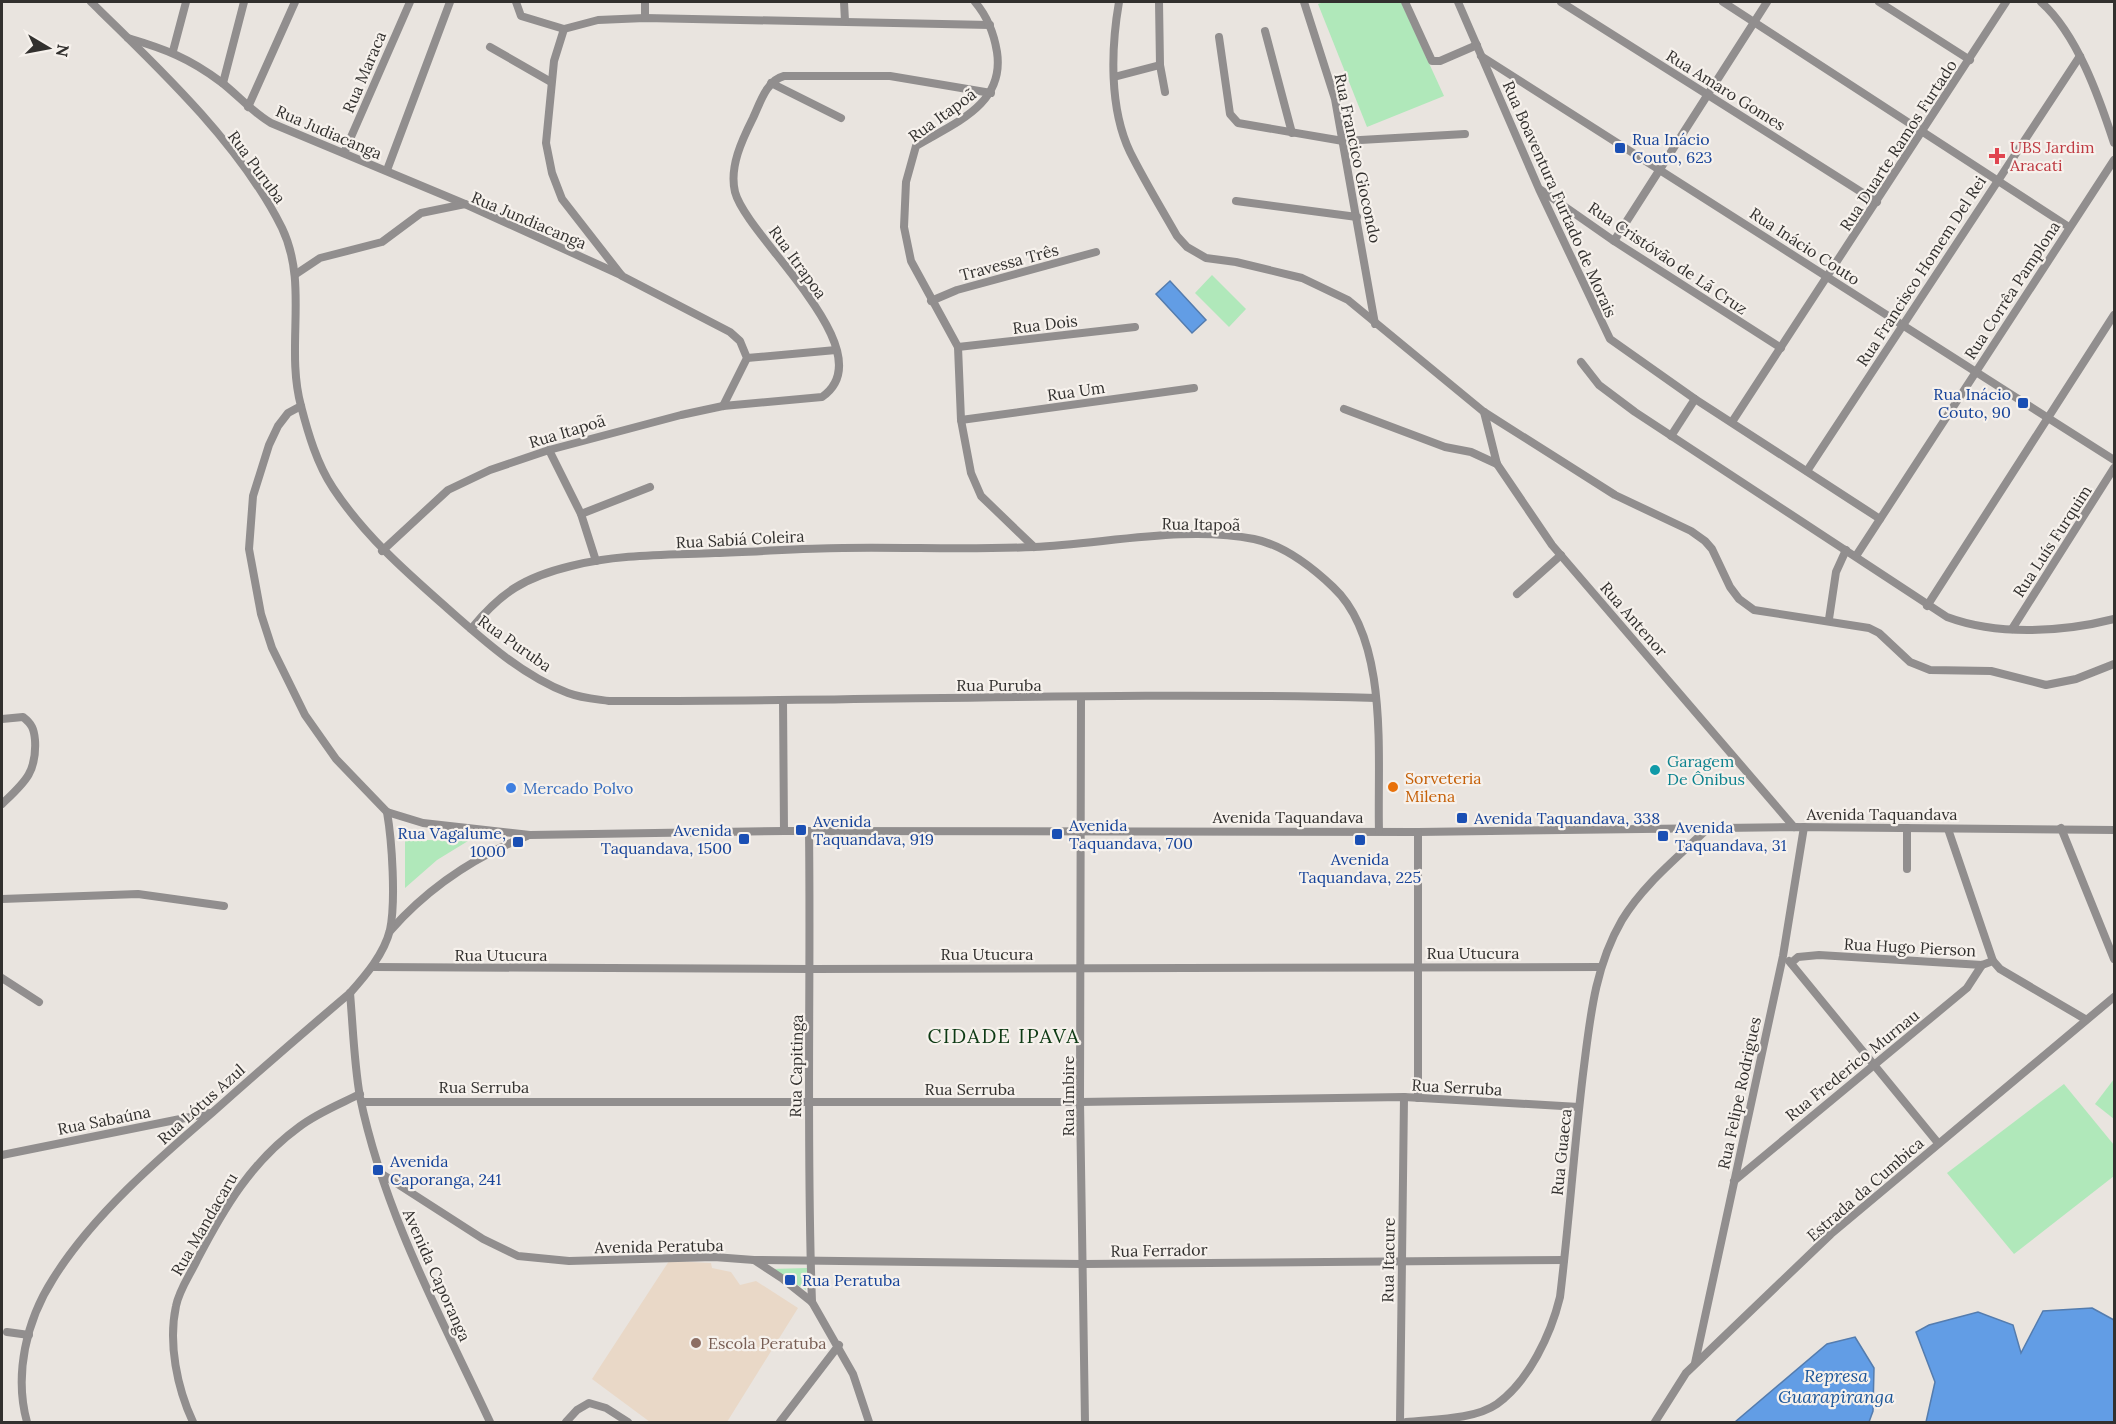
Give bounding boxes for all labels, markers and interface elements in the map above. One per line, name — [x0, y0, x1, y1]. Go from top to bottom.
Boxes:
north arrow — [18, 18, 78, 78]
street label: Rua Maraca — [338, 28, 390, 116]
text: N — [52, 43, 74, 58]
street label: Rua Amaro Gomes — [1663, 45, 1789, 135]
street label: Rua Duarte Ramos Furtado — [1835, 56, 1961, 234]
street label: Rua Francico Giocondo — [1330, 71, 1386, 245]
street label: Rua Boaventura Furtado de Morais — [1499, 78, 1621, 320]
street label: Rua Itapoã — [904, 84, 980, 146]
street label: Rua Judiacanga — [273, 101, 385, 163]
street label: Rua Puruba — [224, 127, 290, 207]
place label: Rua Inácio Couto, 623 — [1632, 129, 1713, 167]
place label: UBS Jardim Aracati — [2009, 137, 2094, 175]
marker: Rua Inácio Couto, 623 — [1613, 141, 1627, 155]
marker: UBS Jardim Aracati — [1988, 147, 2006, 165]
street label: Rua Francisco Homem Del Rei — [1852, 172, 1990, 370]
street label: Rua Jundiacanga — [468, 187, 590, 253]
street label: Rua Cristóvão de Lã Cruz — [1585, 197, 1751, 319]
street label: Rua Inácio Couto — [1746, 203, 1864, 289]
street label: Rua Corrêa Pamplona — [1960, 217, 2064, 363]
street label: Rua Itrapoa — [765, 221, 831, 303]
street label: Travessa Três — [957, 239, 1061, 285]
street label: Rua Dois — [1011, 310, 1079, 338]
street label: Rua Um — [1046, 377, 1106, 405]
place label: Rua Inácio Couto, 90 — [1933, 384, 2011, 422]
marker: Rua Inácio Couto, 90 — [2016, 396, 2030, 410]
street label: Rua Itapoã — [526, 410, 608, 452]
street label: Rua Luís Furquim — [2008, 481, 2096, 601]
street label: Rua Itapoã — [1161, 513, 1241, 535]
street label: Rua Sabiá Coleira — [675, 526, 805, 552]
street label: Rua Antenor — [1596, 578, 1672, 661]
street label: Rua Puruba — [474, 610, 556, 676]
street label: Rua Puruba — [956, 675, 1042, 695]
place label: Garagem De Ônibus — [1667, 751, 1745, 789]
marker: Garagem De Ônibus — [1648, 763, 1662, 777]
place label: Sorveteria Milena — [1405, 768, 1482, 806]
place label: Mercado Polvo — [523, 778, 633, 798]
marker: Sorveteria Milena — [1386, 780, 1400, 794]
marker: Mercado Polvo — [504, 781, 518, 795]
street label: Avenida Taquandava — [1805, 804, 1958, 824]
street label: Avenida Taquandava — [1211, 807, 1364, 827]
place label: Avenida Taquandava, 338 — [1473, 808, 1660, 828]
place label: Avenida Taquandava, 919 — [812, 811, 934, 849]
marker: Avenida Taquandava, 338 — [1455, 811, 1469, 825]
place label: Avenida Taquandava, 700 — [1068, 815, 1193, 853]
place label: Avenida Taquandava, 31 — [1674, 817, 1787, 855]
place label: Avenida Taquandava, 1500 — [601, 820, 732, 858]
place label: Rua Vagalume, 1000 — [398, 823, 506, 861]
marker: Avenida Taquandava, 919 — [794, 823, 808, 837]
marker: Avenida Taquandava, 700 — [1050, 827, 1064, 841]
marker: Avenida Taquandava, 31 — [1656, 829, 1670, 843]
marker: Avenida Taquandava, 1500 — [737, 832, 751, 846]
marker: Avenida Taquandava, 225 — [1353, 833, 1367, 847]
marker: Rua Vagalume, 1000 — [511, 835, 525, 849]
place label: Avenida Taquandava, 225 — [1299, 849, 1421, 887]
street label: Rua Hugo Pierson — [1843, 934, 1977, 960]
street label: Rua Utucura — [1427, 943, 1519, 963]
street label: Rua Utucura — [941, 944, 1033, 964]
street label: Rua Utucura — [455, 945, 547, 965]
street label: Rua Frederico Murnau — [1781, 1005, 1923, 1125]
street label: Rua Capitinga — [785, 1014, 807, 1118]
street label: Rua Felipe Rodrigues — [1713, 1015, 1765, 1171]
district label: CIDADE IPAVA — [928, 1023, 1080, 1048]
street label: Rua Imbire — [1058, 1055, 1078, 1136]
street label: Rua Lótus Azul — [153, 1060, 249, 1148]
street label: Rua Serruba — [1411, 1075, 1503, 1099]
street label: Rua Serruba — [439, 1077, 529, 1097]
street label: Rua Serruba — [925, 1079, 1015, 1099]
street label: Rua Sabaúna — [56, 1101, 152, 1139]
street label: Rua Guaeca — [1546, 1107, 1576, 1197]
street label: Estrada da Cumbica — [1802, 1133, 1928, 1245]
place label: Avenida Caporanga, 241 — [389, 1151, 501, 1189]
marker: Avenida Caporanga, 241 — [371, 1163, 385, 1177]
street label: Rua Mandacaru — [166, 1168, 242, 1279]
street label: Avenida Caporanga — [398, 1205, 475, 1344]
street label: Rua Itacure — [1377, 1217, 1399, 1303]
street label: Avenida Peratuba — [593, 1235, 724, 1257]
street label: Rua Ferrador — [1110, 1239, 1208, 1261]
place label: Rua Peratuba — [802, 1270, 901, 1290]
marker: Rua Peratuba — [783, 1273, 797, 1287]
place label: Escola Peratuba — [708, 1333, 826, 1353]
marker: Escola Peratuba — [689, 1336, 703, 1350]
water label: Represa Guarapiranga — [1778, 1364, 1894, 1408]

